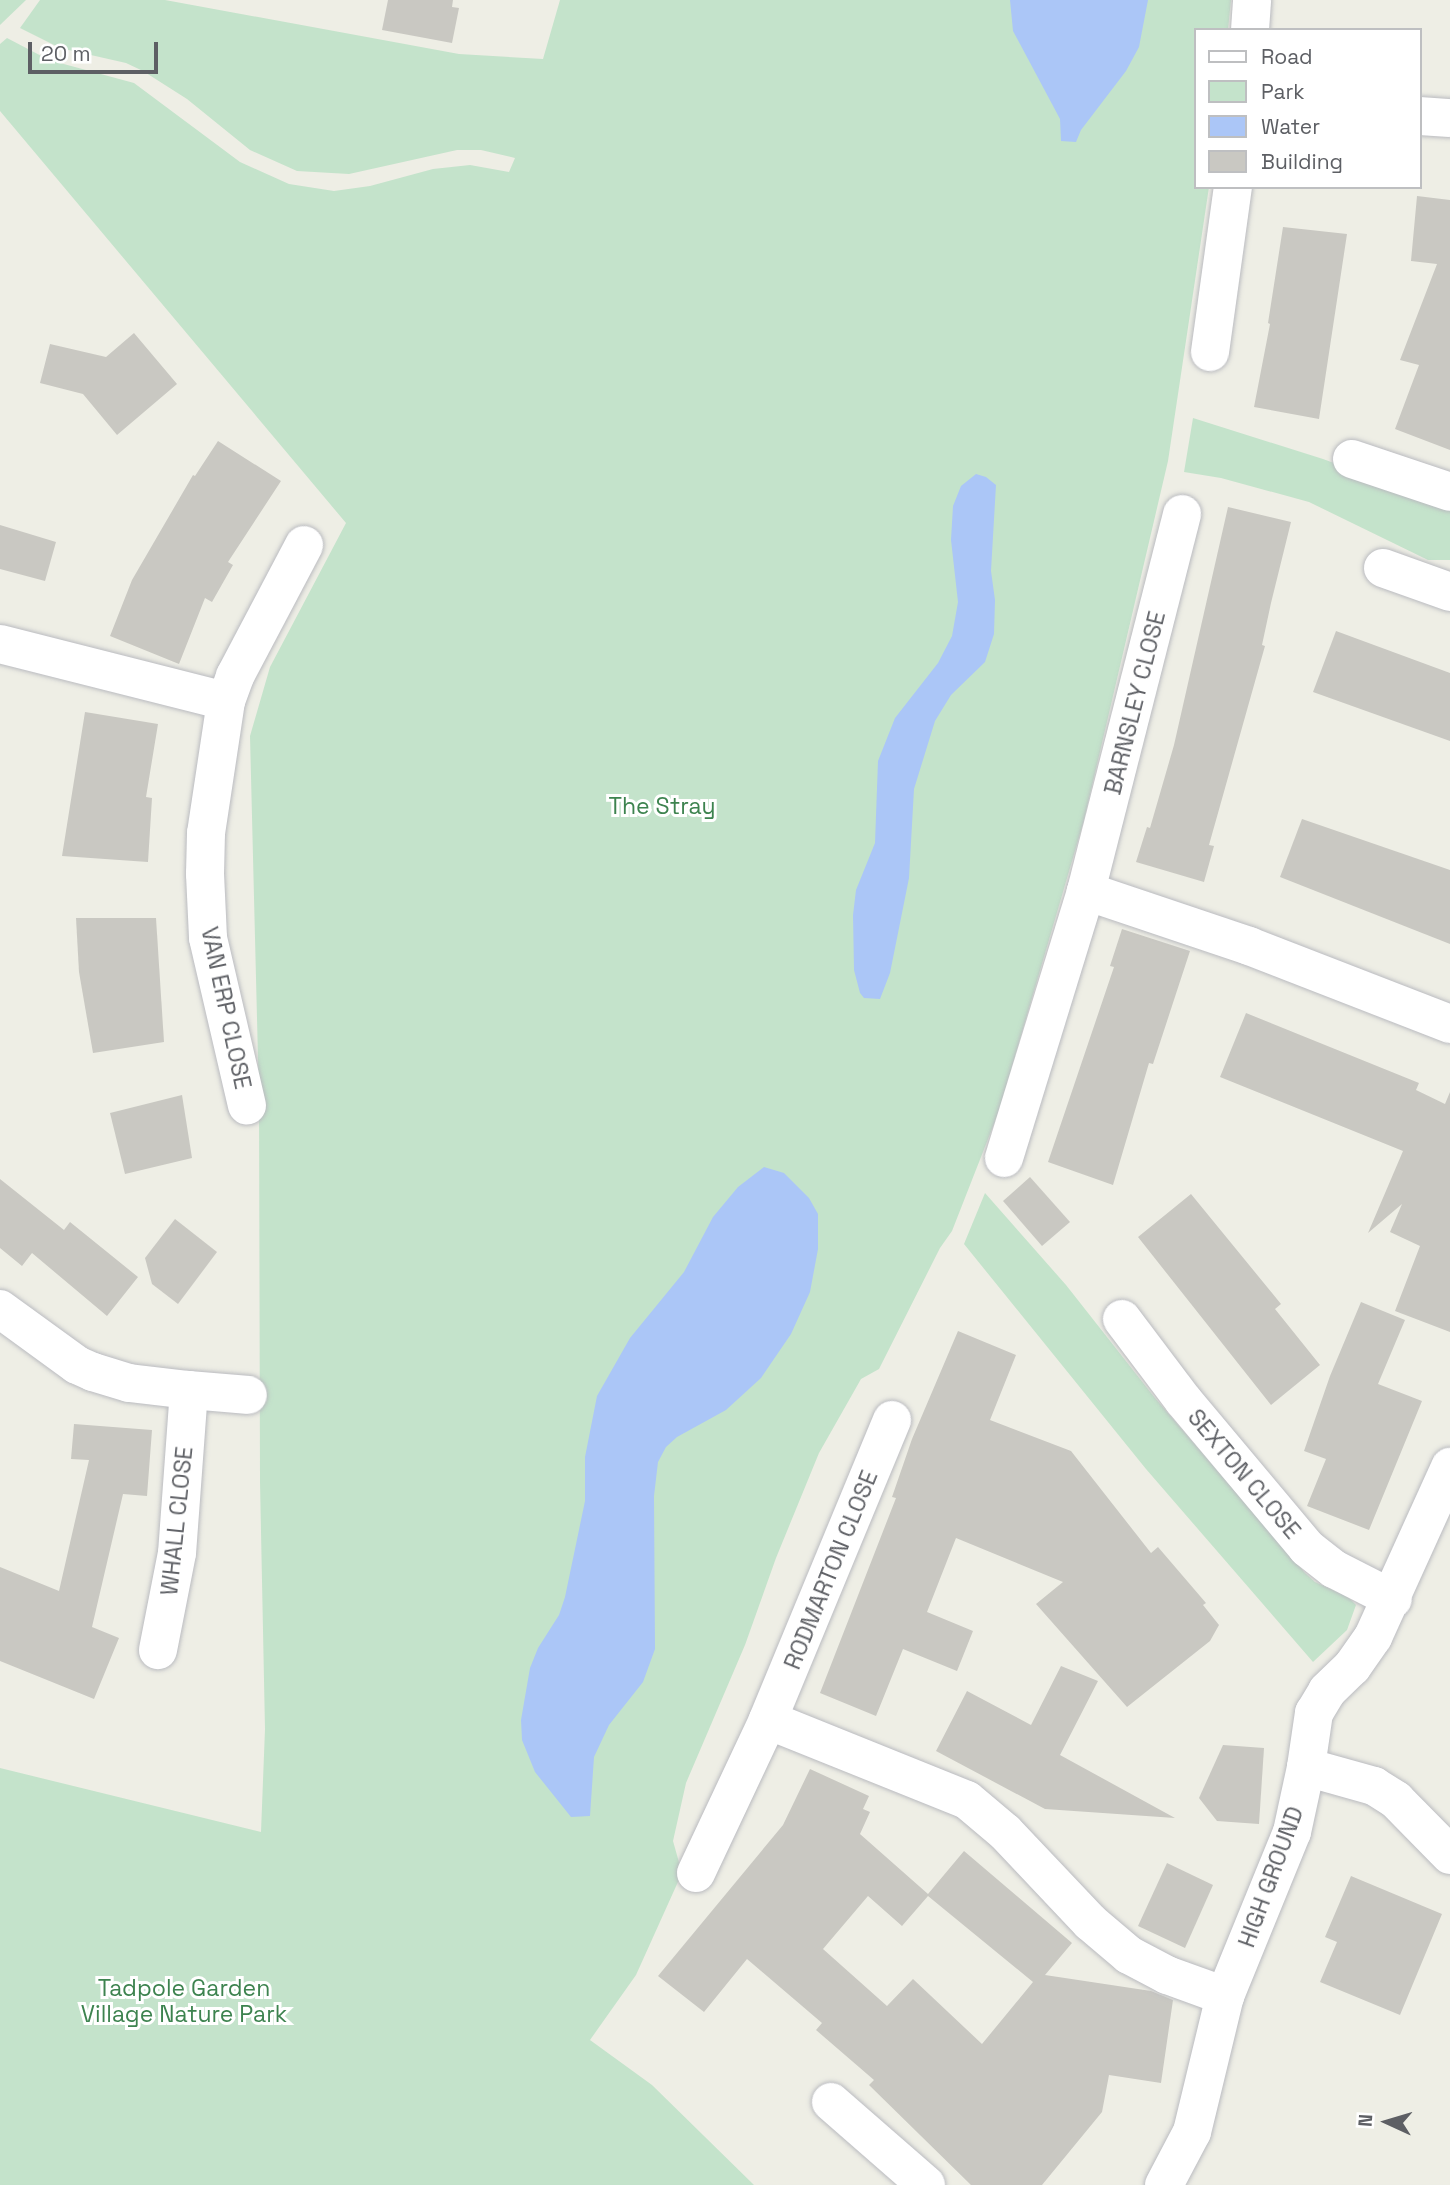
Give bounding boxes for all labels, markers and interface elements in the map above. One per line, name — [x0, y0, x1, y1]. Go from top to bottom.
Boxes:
scale bar — [32, 28, 161, 72]
legend — [1194, 28, 1422, 189]
text: 20 m — [41, 40, 91, 67]
text: Road — [1261, 43, 1313, 70]
text: Park — [1261, 78, 1305, 105]
text: Water — [1261, 113, 1320, 140]
text: Building — [1261, 148, 1343, 175]
street label: BARNSLEY CLOSE — [1099, 608, 1171, 798]
park label: The Stray — [608, 792, 716, 820]
street label: VAN ERP CLOSE — [195, 924, 257, 1092]
street label: SEXTON CLOSE — [1182, 1404, 1306, 1544]
street label: WHALL CLOSE — [155, 1445, 199, 1597]
street label: RODMARTON CLOSE — [779, 1467, 883, 1673]
street label: HIGH GROUND — [1233, 1803, 1309, 1951]
park label: Tadpole Garden Village Nature Park — [81, 1974, 287, 2028]
north arrow — [1352, 2087, 1422, 2157]
text: N — [1353, 2113, 1378, 2128]

